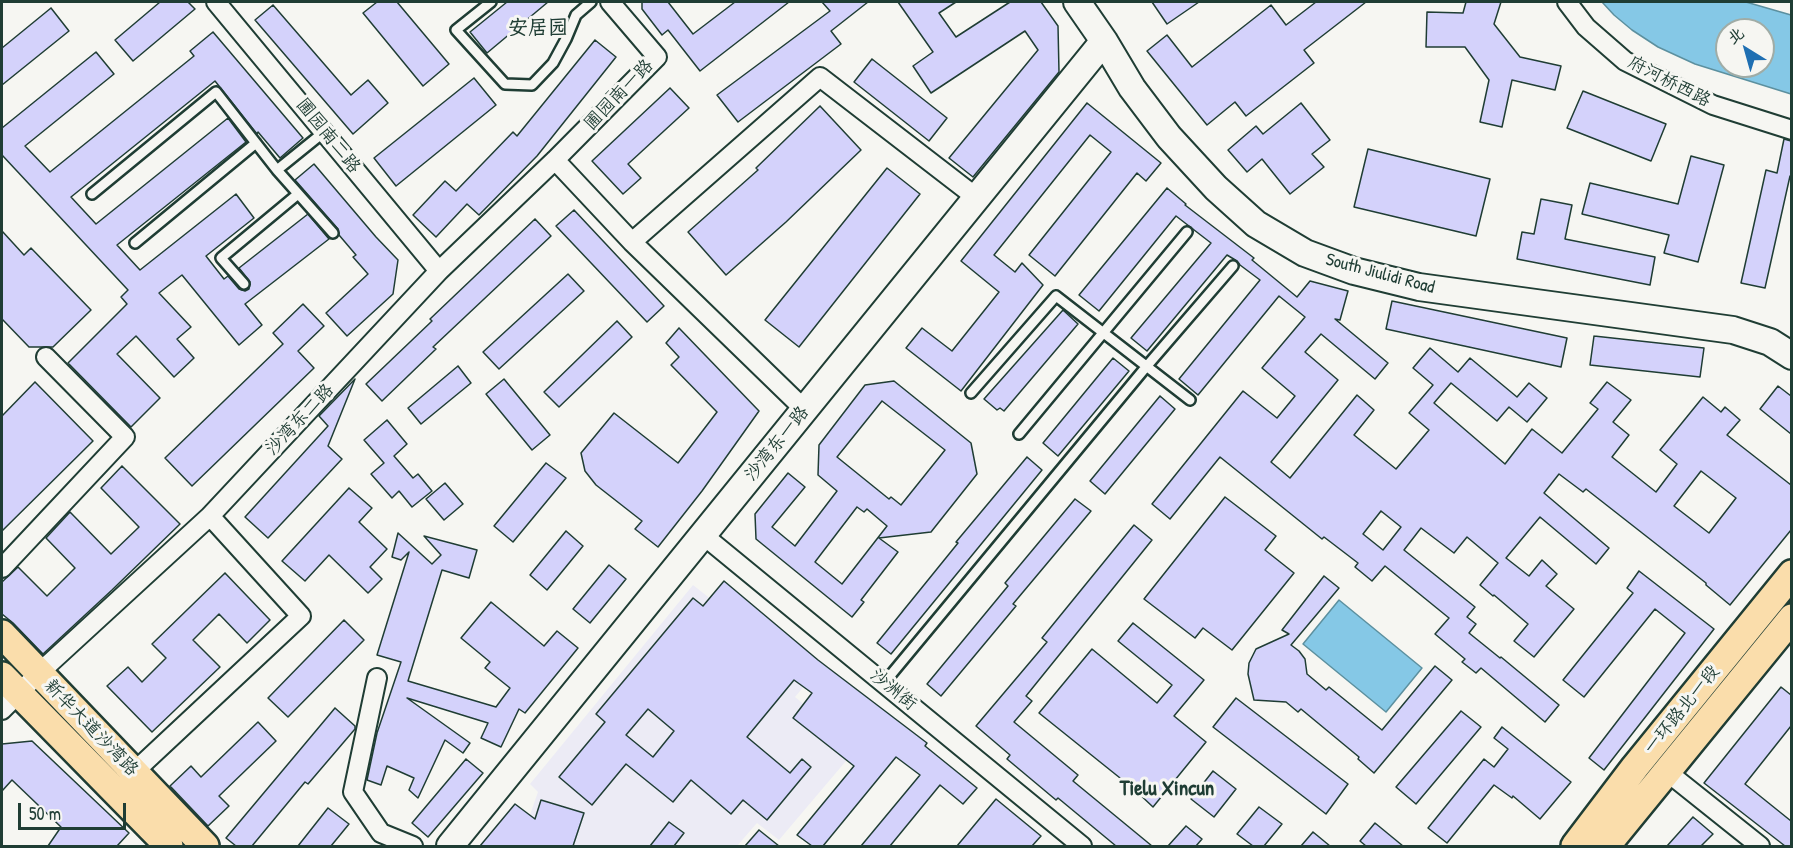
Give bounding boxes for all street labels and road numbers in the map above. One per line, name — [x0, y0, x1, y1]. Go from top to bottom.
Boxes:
street label: 府河桥西路 — [1624, 52, 1714, 112]
street label: 圃园南一路 — [580, 55, 658, 135]
street label: 圃园南二路 — [291, 94, 365, 178]
street label: South Jiulidi Road — [1323, 249, 1437, 299]
street label: 沙湾东二路 — [261, 380, 339, 460]
street label: 沙湾东一路 — [740, 402, 814, 486]
street label: 一环路北一段 — [1640, 661, 1724, 759]
street label: 沙洲街 — [865, 665, 921, 715]
street label: 新华大道沙湾路 — [39, 675, 143, 781]

